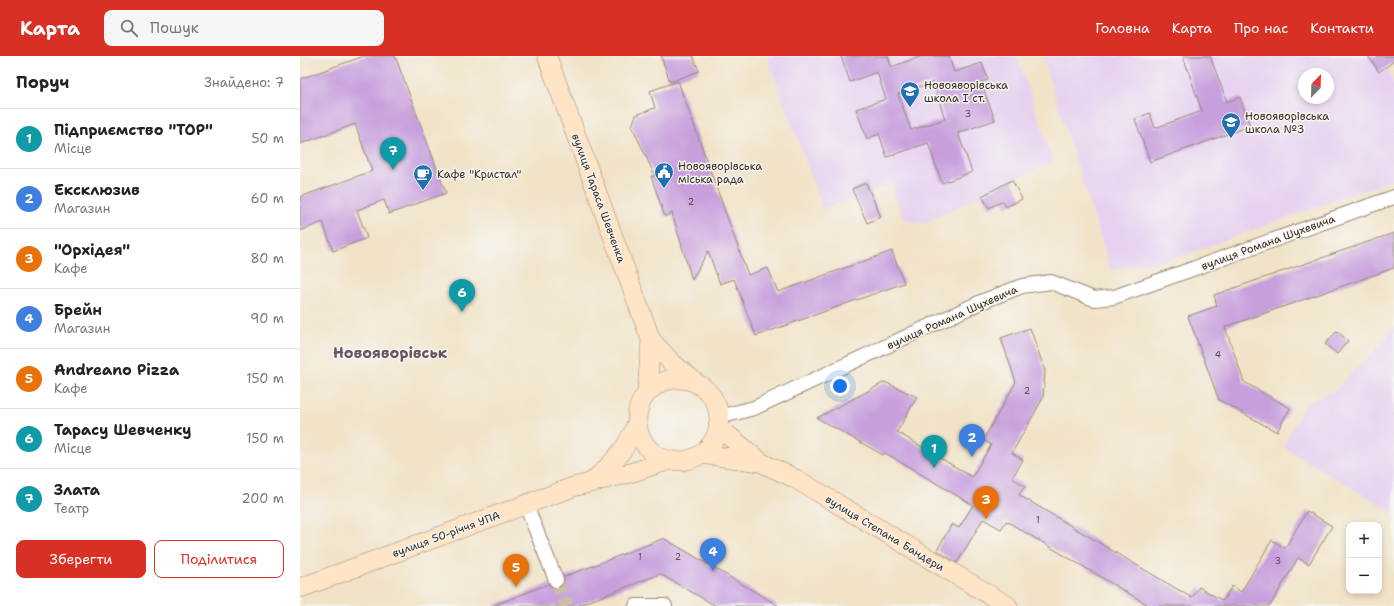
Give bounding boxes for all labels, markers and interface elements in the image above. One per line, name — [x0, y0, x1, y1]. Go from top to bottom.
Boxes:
search box — [104, 10, 384, 46]
text: Карта — [20, 16, 80, 41]
icon: search — [118, 17, 140, 39]
text: Пошук — [150, 18, 199, 38]
text: Головна — [1095, 19, 1150, 37]
text: Карта — [1172, 19, 1212, 37]
text: Про нас — [1234, 19, 1288, 37]
text: Контакти — [1310, 19, 1374, 37]
north arrow — [1298, 68, 1334, 104]
text: Поруч — [16, 71, 69, 93]
text: Знайдено: 7 — [204, 74, 284, 91]
place label: Новояворівська школа І ст. — [924, 78, 1008, 106]
school or university icon: Новояворівська школа І ст. — [899, 80, 921, 108]
house number: 3 — [965, 108, 971, 120]
place label: Новояворівська школа №3 — [1245, 109, 1329, 137]
school or university icon: Новояворівська школа №3 — [1220, 111, 1242, 139]
text: Підприємство "ТОР" — [54, 120, 213, 140]
text: 1 — [26, 130, 32, 147]
text: 50 m — [251, 130, 284, 147]
street label: вулиця Тараса Шевченка — [568, 131, 629, 265]
pin: 7 — [380, 137, 406, 170]
text: Місце — [54, 140, 92, 157]
place label: Новояворівська міська рада — [678, 159, 762, 187]
public building icon: Новояворівська міська рада — [653, 161, 675, 189]
cafe icon: Кафе "Кристал" — [412, 163, 434, 191]
place label: Кафе "Кристал" — [437, 167, 522, 182]
text: Ексклюзив — [54, 180, 140, 200]
text: 2 — [24, 190, 34, 207]
text: 60 m — [251, 190, 284, 207]
house number: 2 — [688, 196, 694, 208]
text: Магазин — [54, 200, 110, 217]
street label: вулиця Романа Шухевича — [1199, 211, 1337, 274]
text: "Орхідея" — [54, 240, 130, 260]
text: 3 — [24, 250, 34, 267]
text: 80 m — [250, 250, 284, 267]
text: Кафе — [54, 260, 88, 277]
pin: 6 — [449, 279, 475, 312]
street label: вулиця Романа Шухевича — [885, 282, 1020, 353]
text: Брейн — [54, 300, 102, 320]
text: 4 — [24, 310, 34, 327]
text: 90 m — [250, 310, 284, 327]
text: Магазин — [54, 320, 110, 337]
district label: Новояворівськ — [333, 343, 448, 363]
house number: 4 — [1215, 349, 1221, 361]
text: Andreano Pizza — [54, 360, 179, 380]
text: 5 — [25, 370, 33, 387]
text: 150 m — [246, 370, 284, 387]
your location — [830, 376, 850, 396]
text: Кафе — [54, 380, 88, 397]
house number: 2 — [1024, 385, 1030, 397]
text: Тарасу Шевченку — [54, 420, 192, 440]
pin: 2 — [959, 424, 985, 457]
text: 6 — [24, 430, 34, 447]
text: 150 m — [246, 430, 284, 447]
pin: 1 — [921, 435, 947, 468]
text: Місце — [54, 440, 92, 457]
text: Злата — [54, 480, 100, 500]
pin: 3 — [973, 486, 999, 519]
text: 7 — [24, 490, 34, 507]
text: 200 m — [242, 490, 284, 507]
street label: вулиця Степана Бандери — [822, 492, 947, 575]
text: Театр — [54, 500, 89, 517]
street label: вулиця 50-річчя УПА — [390, 508, 502, 561]
house number: 1 — [1036, 514, 1040, 526]
map controls — [1346, 522, 1382, 594]
button: + — [1346, 522, 1382, 558]
pin: 4 — [700, 538, 726, 571]
button: Зберегти — [16, 540, 146, 578]
button: Поділитися — [154, 540, 284, 578]
house number: 1 — [638, 551, 642, 563]
house number: 2 — [675, 551, 681, 563]
pin: 5 — [503, 554, 529, 587]
house number: 3 — [1275, 555, 1281, 567]
button: − — [1346, 558, 1382, 594]

